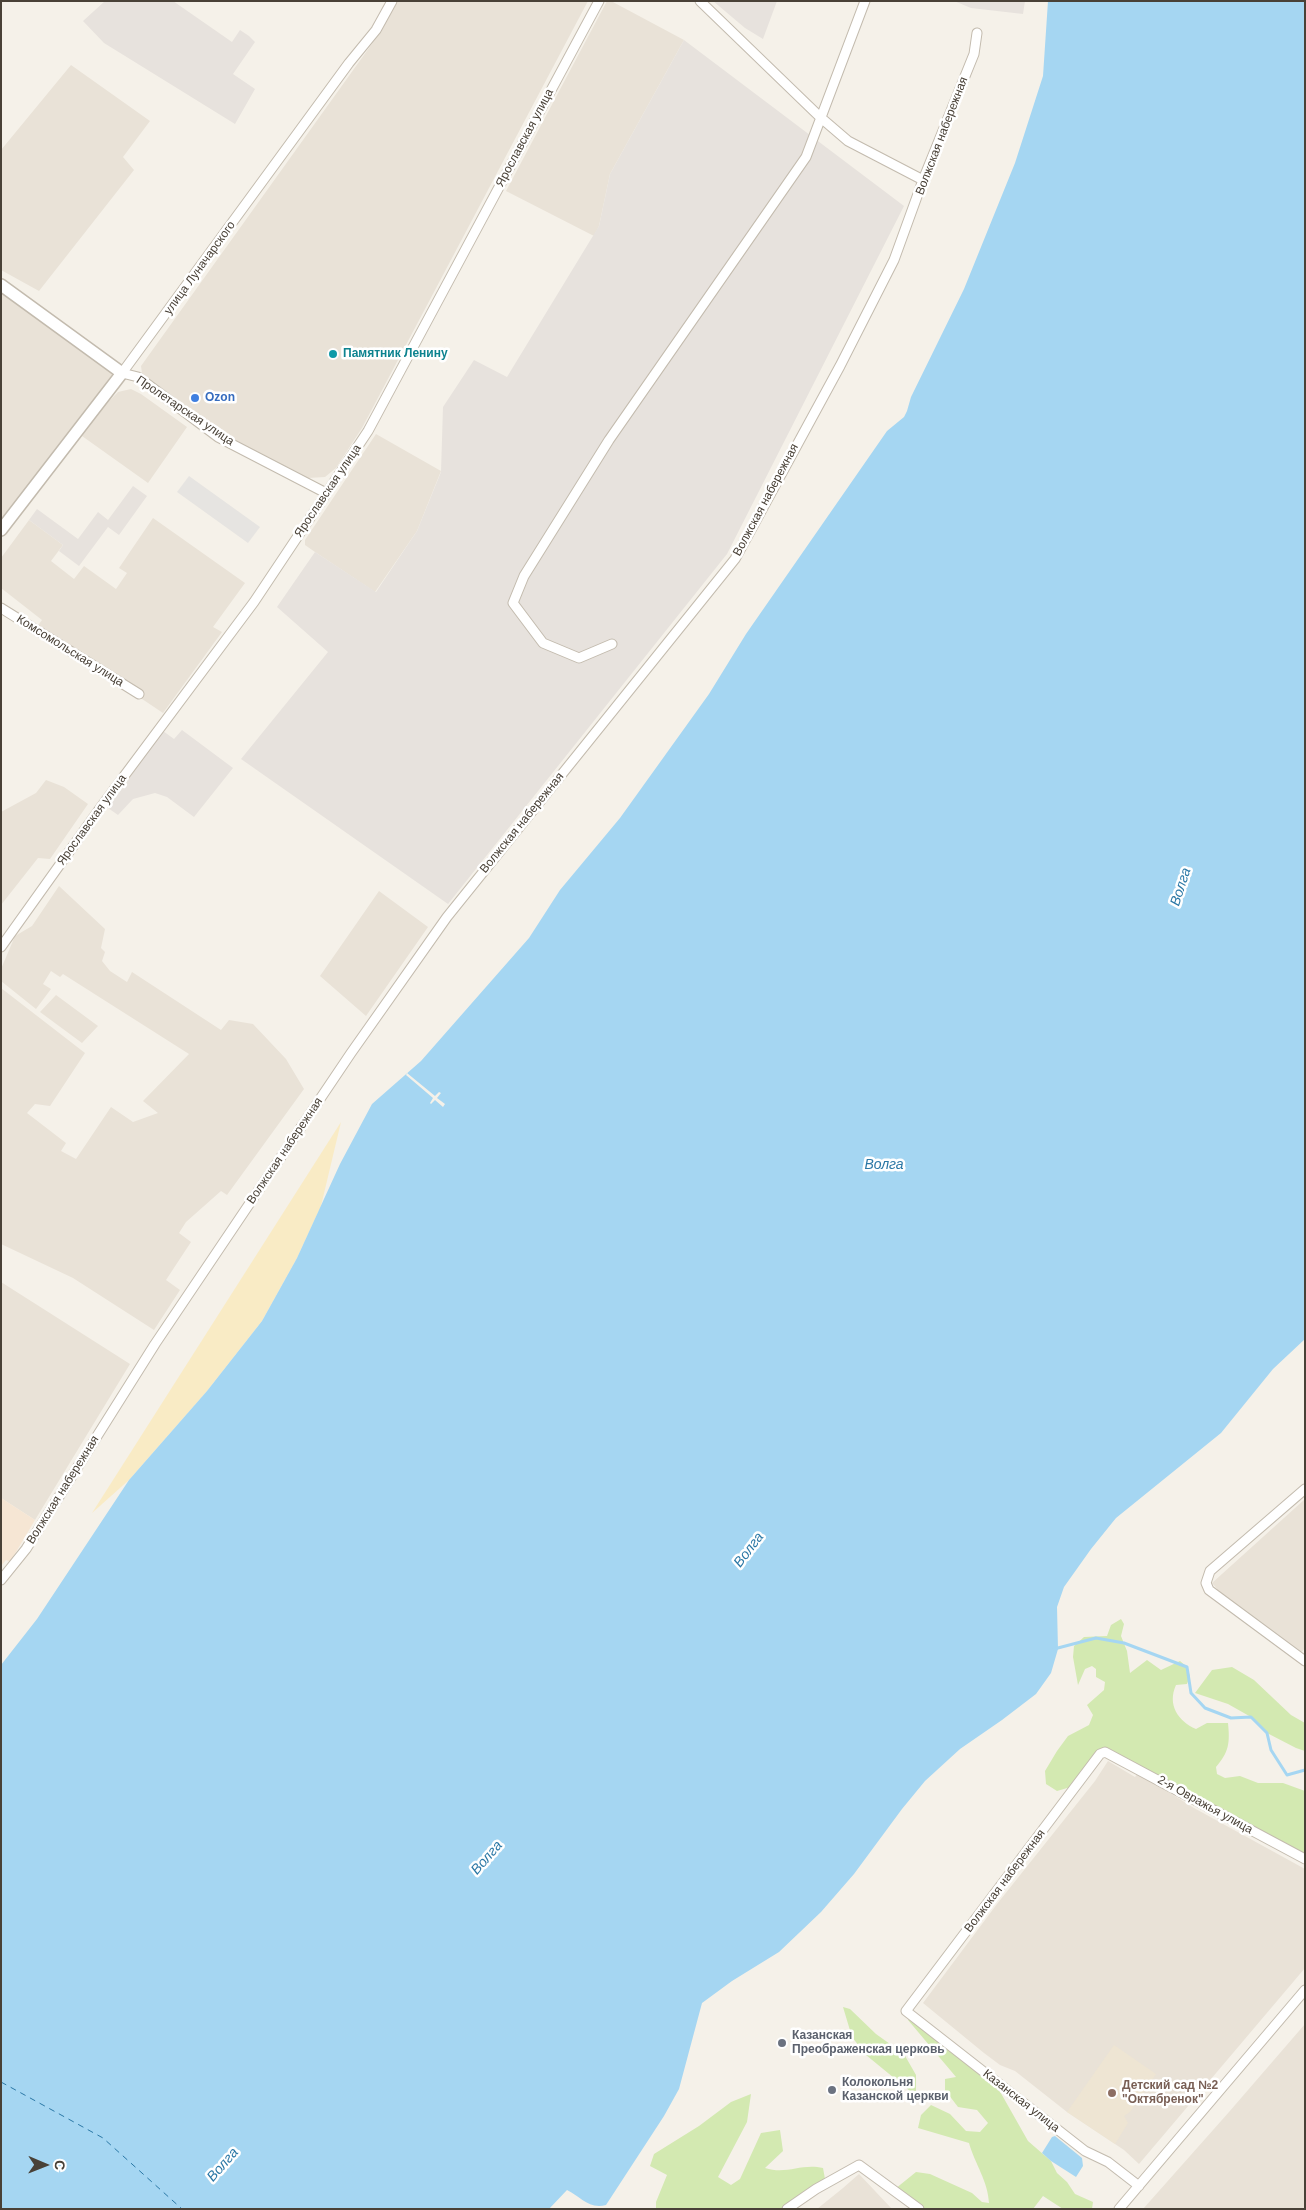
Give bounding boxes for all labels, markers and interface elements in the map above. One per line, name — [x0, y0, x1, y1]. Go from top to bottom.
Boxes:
street label: Волжская набережная — [913, 75, 971, 197]
street label: Ярославская улица — [493, 87, 557, 189]
street label: улица Луначарского — [161, 219, 239, 317]
place label: Памятник Ленину — [343, 347, 448, 361]
marker: Памятник Ленину — [327, 348, 339, 360]
street label: Пролетарская улица — [133, 373, 237, 449]
place label: Ozon — [205, 391, 235, 405]
marker: Ozon — [189, 392, 201, 404]
street label: Волжская набережная — [730, 441, 802, 559]
street label: Ярославская улица — [292, 442, 364, 540]
street label: Комсомольская улица — [14, 612, 126, 690]
street label: Волжская набережная — [477, 770, 567, 876]
street label: Ярославская улица — [54, 772, 130, 868]
water label: Волга — [1167, 866, 1195, 908]
street label: Волжская набережная — [244, 1095, 326, 1207]
water label: Волга — [864, 1157, 904, 1173]
street label: Волжская набережная — [24, 1433, 102, 1547]
water label: Волга — [730, 1529, 768, 1571]
street label: 2-я Овражья улица — [1155, 1773, 1255, 1837]
street label: Волжская набережная — [962, 1827, 1048, 1935]
water label: Волга — [468, 1838, 506, 1878]
place label: Казанская Преображенская церковь — [792, 2029, 945, 2057]
marker: Казанская Преображенская церковь — [776, 2037, 788, 2049]
street label: Казанская улица — [980, 2067, 1062, 2135]
place label: Колокольня Казанской церкви — [842, 2076, 949, 2104]
place label: Детский сад №2 "Октябренок" — [1122, 2079, 1218, 2107]
marker: Колокольня Казанской церкви — [826, 2084, 838, 2096]
marker: Детский сад №2 "Октябренок" — [1106, 2087, 1118, 2099]
north arrow — [20, 2140, 70, 2190]
water label: Волга — [204, 2145, 242, 2185]
text: С — [52, 2160, 68, 2170]

